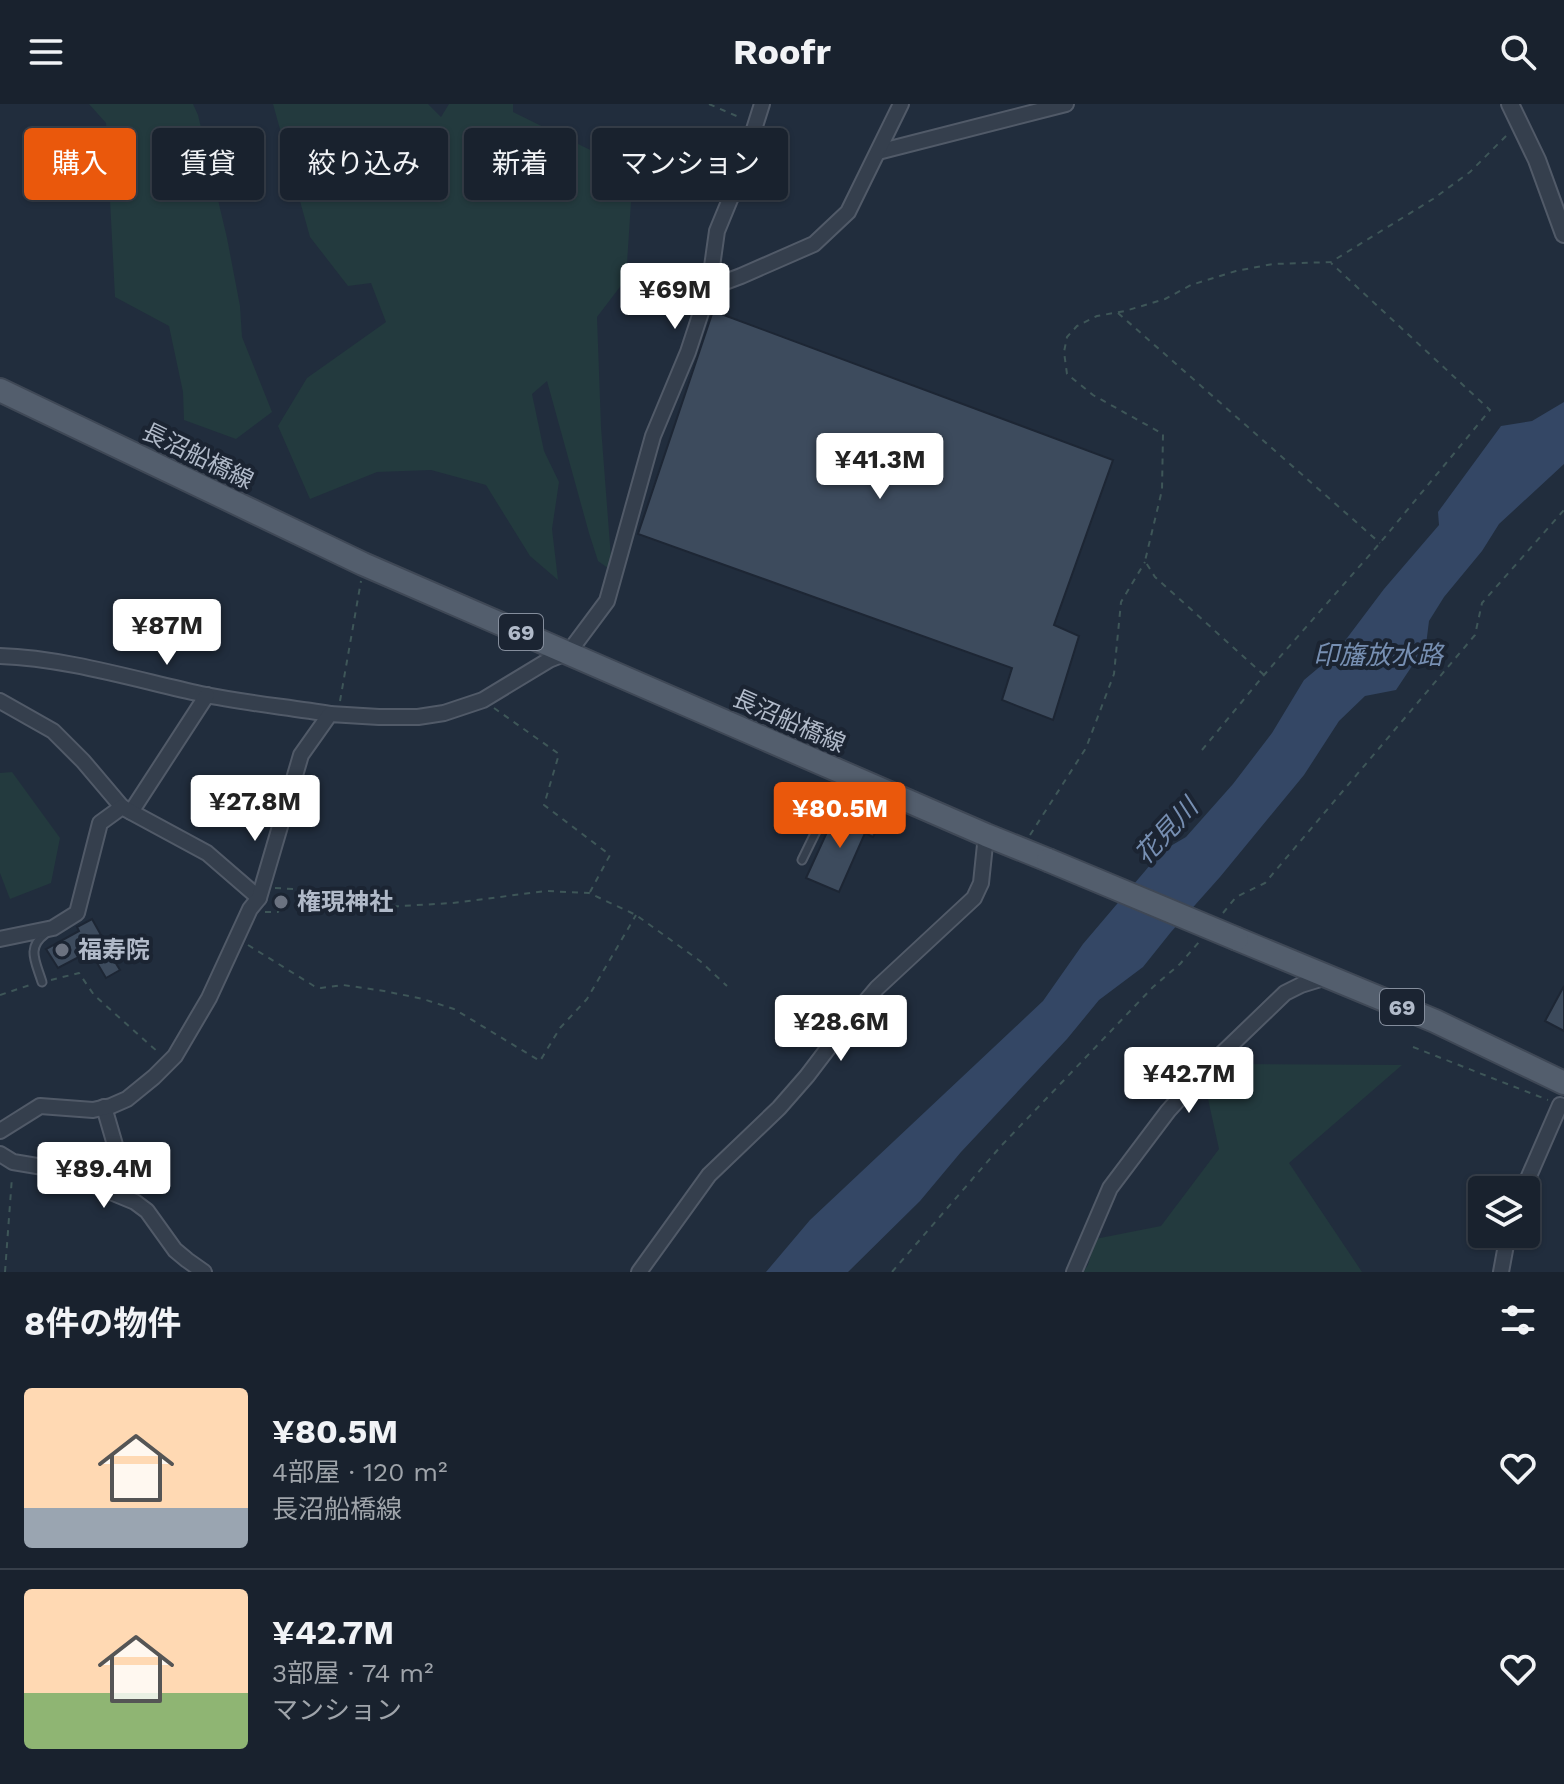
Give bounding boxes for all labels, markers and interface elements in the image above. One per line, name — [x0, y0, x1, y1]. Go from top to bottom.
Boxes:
icon: menu — [24, 30, 68, 74]
icon: search — [1496, 30, 1540, 74]
text: Roofr — [733, 31, 831, 73]
chip: 購入 — [24, 128, 136, 200]
chip: 賃貸 — [152, 128, 264, 200]
chip: 絞り込み — [280, 128, 448, 200]
chip: 新着 — [464, 128, 576, 200]
chip: マンション — [592, 128, 788, 200]
pin: ¥69M — [628, 263, 722, 331]
text: ¥69M — [638, 274, 712, 304]
street label: 長沼船橋線 — [138, 417, 258, 495]
pin: ¥41.3M — [815, 433, 945, 501]
text: ¥41.3M — [834, 444, 926, 474]
pin: ¥87M — [120, 599, 214, 667]
text: ¥87M — [131, 610, 203, 640]
road number: 69 — [499, 614, 543, 650]
water label: 印旛放水路 — [1313, 640, 1445, 670]
street label: 長沼船橋線 — [728, 684, 850, 758]
pin: ¥27.8M — [190, 775, 320, 843]
pin: ¥80.5M — [775, 782, 905, 850]
text: ¥27.8M — [209, 786, 301, 816]
water label: 花見川 — [1128, 790, 1206, 870]
text: ¥80.5M — [792, 793, 888, 823]
place label: 権現神社 — [297, 888, 393, 916]
marker: 権現神社 — [272, 893, 290, 911]
place label: 福寿院 — [78, 936, 150, 964]
marker: 福寿院 — [53, 941, 71, 959]
road number: 69 — [1380, 989, 1424, 1025]
pin: ¥28.6M — [776, 995, 906, 1063]
text: ¥28.6M — [793, 1006, 889, 1036]
pin: ¥42.7M — [1124, 1047, 1254, 1115]
text: ¥42.7M — [1142, 1058, 1236, 1088]
pin: ¥89.4M — [39, 1142, 169, 1210]
text: ¥89.4M — [55, 1153, 153, 1183]
map controls — [1468, 1176, 1540, 1248]
button: layers — [1468, 1176, 1540, 1248]
icon: filters — [1496, 1298, 1540, 1342]
text: 8件の物件 — [24, 1303, 181, 1343]
text: ¥80.5M — [272, 1411, 398, 1451]
icon: home — [88, 1420, 184, 1516]
icon: heart — [1496, 1446, 1540, 1490]
text: 4部屋 · 120 m² — [272, 1457, 448, 1487]
text: 長沼船橋線 — [272, 1494, 402, 1524]
text: ¥42.7M — [272, 1612, 394, 1652]
icon: home — [88, 1621, 184, 1717]
icon: heart — [1496, 1647, 1540, 1691]
text: 3部屋 · 74 m² — [272, 1658, 434, 1688]
text: マンション — [272, 1695, 402, 1725]

